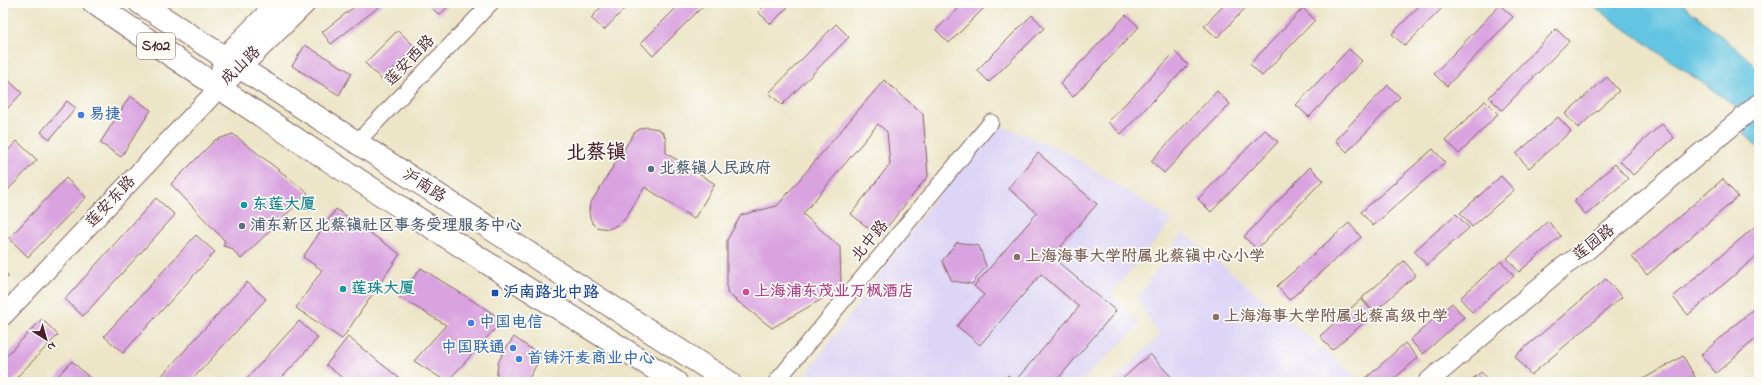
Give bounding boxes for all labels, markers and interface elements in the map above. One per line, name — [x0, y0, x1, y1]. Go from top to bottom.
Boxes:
street label: 莲安西路 — [379, 30, 441, 92]
road number: S102 — [137, 33, 175, 59]
street label: 成山路 — [215, 41, 267, 91]
place label: 易捷 — [89, 103, 121, 127]
marker: 易捷 — [76, 110, 86, 120]
district label: 北蔡镇 — [566, 139, 626, 168]
place label: 北蔡镇人民政府 — [659, 157, 771, 181]
street label: 沪南路 — [397, 163, 451, 209]
marker: 北蔡镇人民政府 — [646, 164, 656, 174]
street label: 莲安东路 — [80, 170, 142, 234]
place label: 东莲大厦 — [252, 193, 316, 217]
marker: 东莲大厦 — [239, 200, 249, 210]
place label: 浦东新区北蔡镇社区事务受理服务中心 — [250, 214, 522, 238]
street label: 北中路 — [845, 215, 895, 267]
street label: 莲园路 — [1568, 219, 1620, 267]
marker: 浦东新区北蔡镇社区事务受理服务中心 — [237, 221, 247, 231]
place label: 上海海事大学附属北蔡镇中心小学 — [1025, 245, 1265, 269]
marker: 上海海事大学附属北蔡镇中心小学 — [1012, 252, 1022, 262]
place label: 莲珠大厦 — [351, 277, 415, 301]
place label: 上海浦东茂业万枫酒店 — [754, 280, 914, 304]
place label: 沪南路北中路 — [503, 281, 599, 305]
marker: 莲珠大厦 — [338, 284, 348, 294]
marker: 上海浦东茂业万枫酒店 — [741, 287, 751, 297]
marker: 沪南路北中路 — [490, 288, 500, 298]
place label: 上海海事大学附属北蔡高级中学 — [1224, 305, 1448, 329]
place label: 中国电信 — [479, 311, 543, 335]
marker: 上海海事大学附属北蔡高级中学 — [1211, 312, 1221, 322]
marker: 中国电信 — [466, 318, 476, 328]
north arrow — [26, 319, 66, 359]
place label: 中国联通 — [441, 336, 505, 360]
text: N — [44, 338, 59, 355]
marker: 中国联通 — [508, 343, 518, 353]
place label: 首铸汗麦商业中心 — [527, 347, 655, 371]
marker: 首铸汗麦商业中心 — [514, 354, 524, 364]

